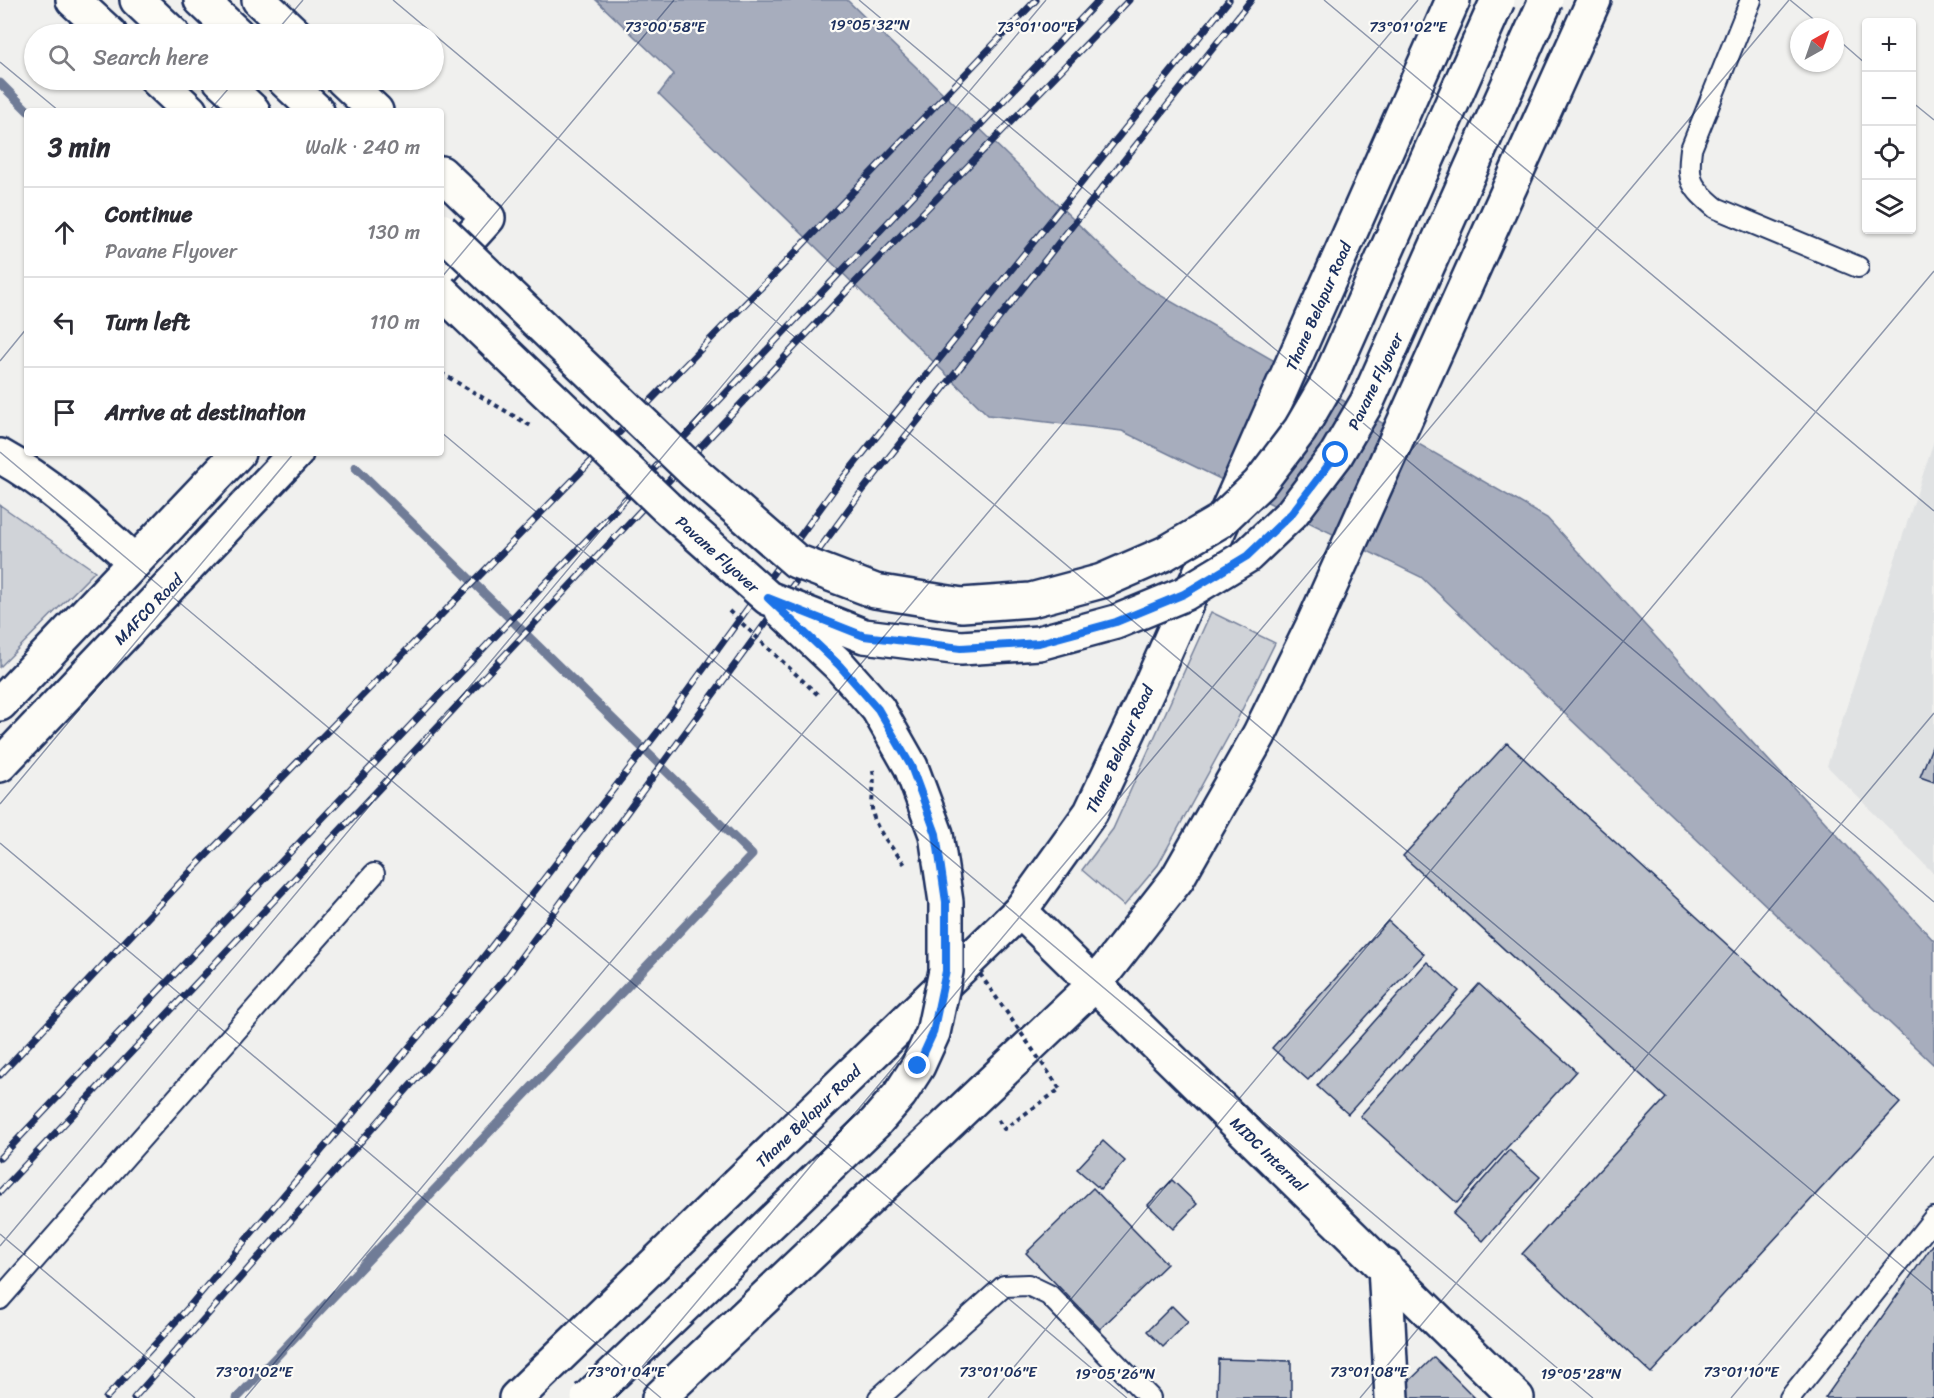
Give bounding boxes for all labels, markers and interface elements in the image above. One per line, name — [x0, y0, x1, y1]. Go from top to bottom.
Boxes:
text: 19°05'32"N — [830, 12, 910, 38]
text: 73°00'58"E — [625, 14, 707, 40]
text: 73°01'00"E — [997, 14, 1077, 40]
text: 73°01'02"E — [1369, 14, 1448, 40]
north arrow — [1790, 18, 1844, 72]
map controls — [1862, 18, 1916, 234]
button: + — [1862, 18, 1916, 72]
search box — [24, 24, 444, 90]
text: Search here — [93, 38, 209, 77]
icon: search — [45, 41, 78, 74]
button: − — [1862, 72, 1916, 126]
text: 3 min — [48, 124, 110, 170]
button: locate — [1862, 126, 1916, 180]
text: Walk · 240 m — [305, 130, 420, 165]
button: layers — [1862, 180, 1916, 234]
text: Continue — [105, 195, 193, 234]
text: 130 m — [367, 215, 420, 250]
icon: ahead — [48, 216, 81, 249]
text: Pavane Flyover — [105, 234, 237, 269]
street label: Thane Belapur Road — [1277, 236, 1361, 375]
text: Turn left — [105, 303, 190, 342]
text: 110 m — [370, 305, 420, 340]
icon: left — [48, 306, 81, 339]
street label: Pavane Flyover — [1339, 326, 1412, 435]
text: Arrive at destination — [105, 393, 306, 432]
icon: arrive — [48, 396, 81, 429]
route start — [1322, 441, 1348, 467]
street label: Pavane Flyover — [669, 508, 768, 601]
street label: MAFCO Road — [106, 566, 191, 652]
street label: Thane Belapur Road — [1077, 679, 1163, 818]
route end — [904, 1052, 930, 1078]
street label: Thane Belapur Road — [748, 1057, 869, 1175]
street label: MIDC Internal — [1223, 1109, 1315, 1200]
text: 73°01'02"E — [215, 1359, 294, 1385]
text: 73°01'04"E — [587, 1359, 667, 1385]
text: 73°01'06"E — [959, 1359, 1038, 1385]
text: 73°01'08"E — [1330, 1359, 1410, 1385]
text: 73°01'10"E — [1703, 1359, 1780, 1385]
text: 19°05'26"N — [1075, 1361, 1156, 1387]
text: 19°05'28"N — [1541, 1361, 1622, 1387]

